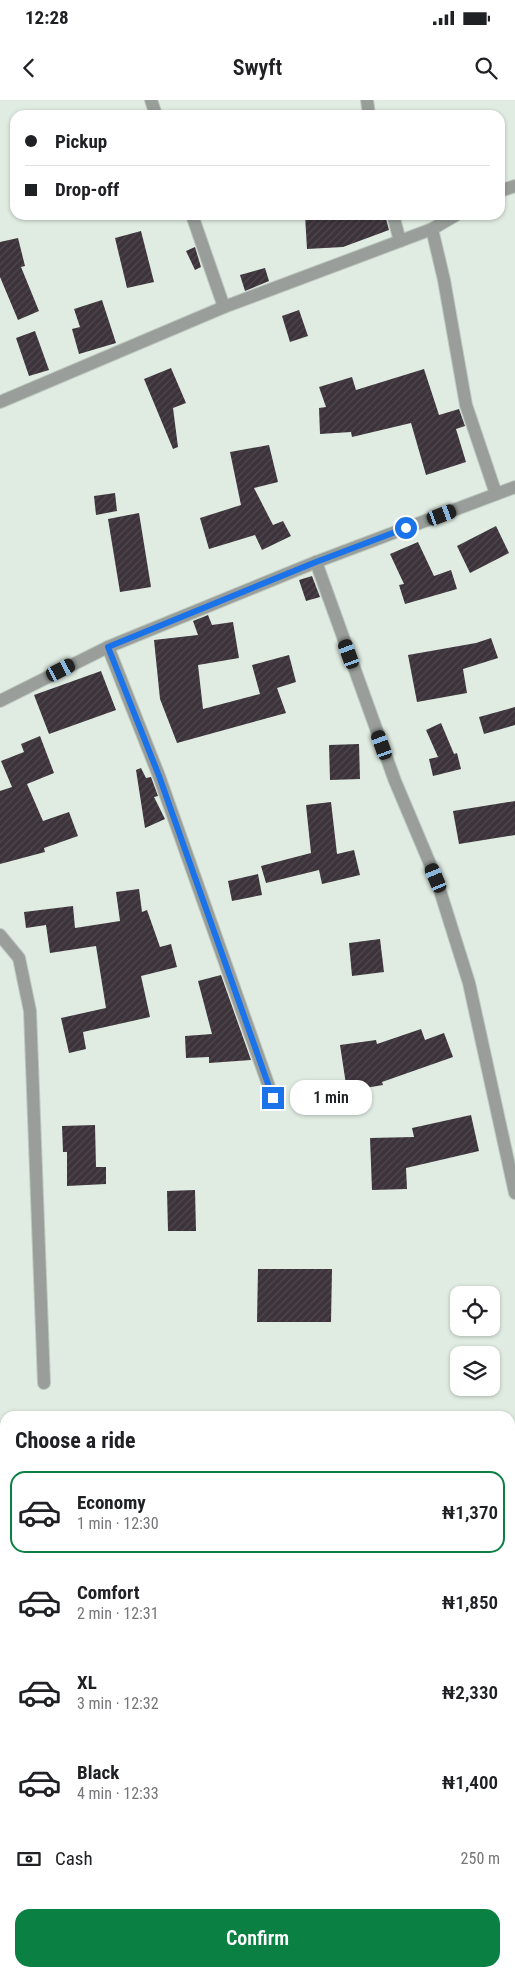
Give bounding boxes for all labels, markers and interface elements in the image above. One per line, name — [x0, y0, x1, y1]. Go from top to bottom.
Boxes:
text: 12:28 — [25, 6, 69, 29]
icon: back — [15, 54, 43, 82]
icon: search — [472, 54, 500, 82]
text: Swyft — [233, 55, 282, 80]
text: Pickup — [55, 130, 107, 153]
text: Drop-off — [55, 178, 119, 201]
car — [425, 503, 458, 527]
route start — [395, 517, 417, 539]
car — [336, 637, 361, 671]
car — [44, 657, 77, 683]
car — [369, 728, 394, 762]
car — [423, 861, 448, 895]
callout: 1 min — [290, 1080, 373, 1116]
route end — [262, 1087, 284, 1109]
text: 1 min — [313, 1088, 349, 1107]
map controls — [450, 1286, 500, 1396]
button: locate — [450, 1286, 500, 1336]
button: layers — [450, 1346, 500, 1396]
text: Choose a ride — [15, 1428, 136, 1453]
icon: car — [17, 1490, 62, 1535]
text: Economy — [77, 1491, 146, 1514]
text: ₦1,370 — [442, 1501, 498, 1524]
text: 1 min · 12:30 — [77, 1514, 159, 1533]
icon: car — [17, 1580, 62, 1625]
text: Comfort — [77, 1581, 140, 1604]
text: ₦1,850 — [442, 1591, 498, 1614]
text: 2 min · 12:31 — [77, 1604, 159, 1623]
icon: car — [17, 1670, 62, 1715]
text: XL — [77, 1671, 97, 1694]
text: ₦2,330 — [442, 1681, 498, 1704]
text: 3 min · 12:32 — [77, 1694, 159, 1713]
icon: car — [17, 1760, 62, 1805]
text: Black — [77, 1761, 119, 1784]
text: ₦1,400 — [442, 1771, 498, 1794]
text: 4 min · 12:33 — [77, 1784, 159, 1803]
icon: cash — [15, 1845, 43, 1873]
text: Cash — [55, 1847, 93, 1870]
text: 250 m — [461, 1849, 500, 1868]
button: Confirm — [15, 1909, 500, 1967]

